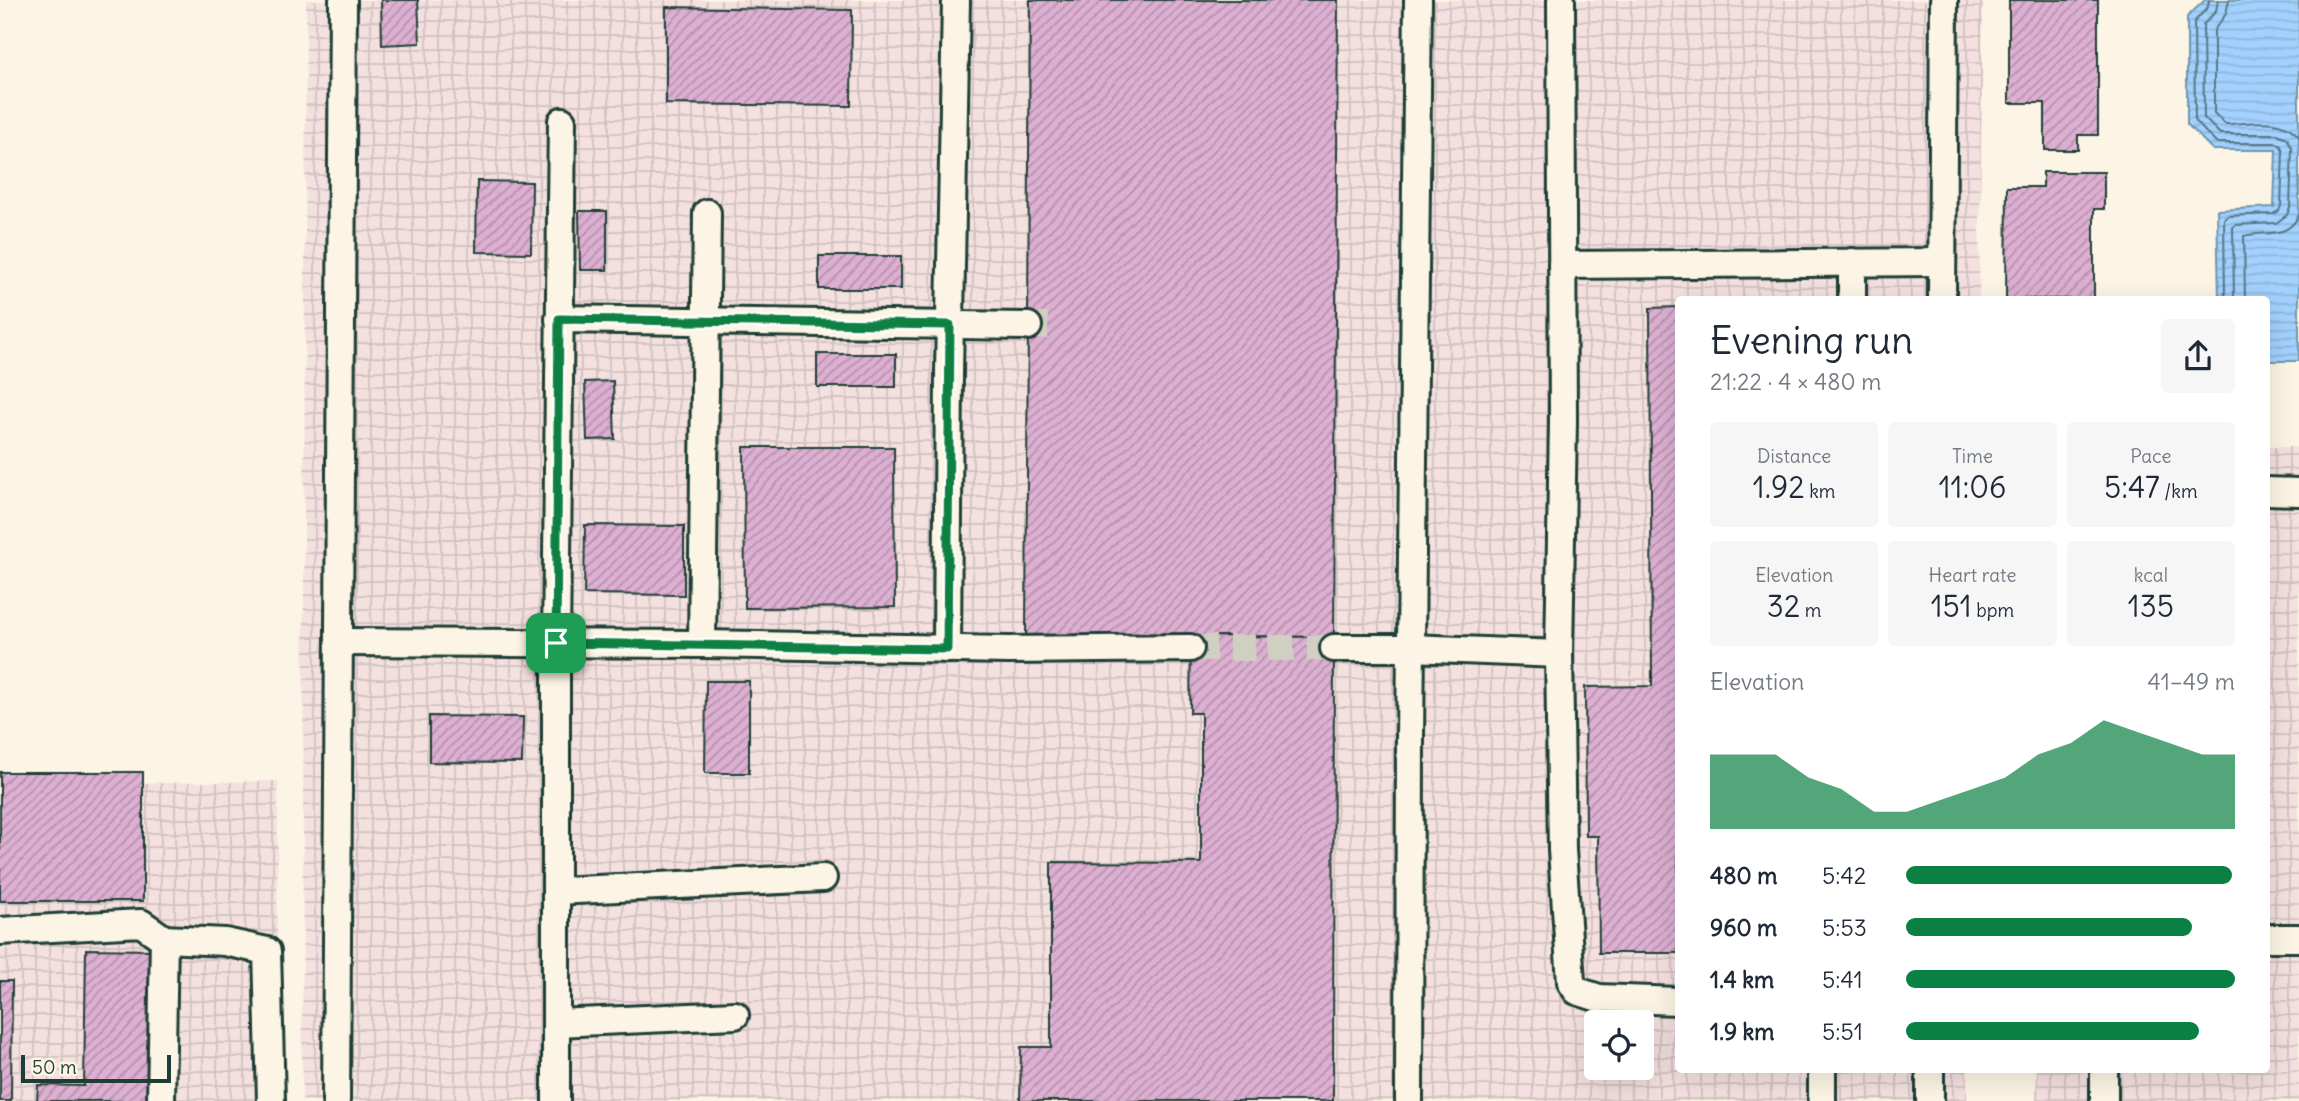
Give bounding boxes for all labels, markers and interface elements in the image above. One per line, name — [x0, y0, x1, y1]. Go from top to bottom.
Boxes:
text: Evening run — [1710, 317, 1913, 364]
button: share — [2161, 319, 2235, 393]
text: 21:22 · 4 × 480 m — [1710, 367, 1881, 396]
text: Distance — [1757, 444, 1831, 468]
text: Time — [1952, 444, 1993, 468]
text: Pace — [2130, 444, 2171, 468]
text: 1.92 — [1753, 468, 1805, 506]
text: 11:06 — [1939, 468, 2006, 506]
text: 5:47 — [2104, 468, 2160, 506]
text: km — [1805, 479, 1836, 503]
text: /km — [2160, 479, 2198, 503]
text: Elevation — [1755, 563, 1833, 587]
text: Heart rate — [1928, 563, 2017, 587]
text: kcal — [2134, 563, 2168, 587]
text: 32 — [1767, 587, 1800, 625]
text: 151 — [1931, 587, 1972, 625]
text: 135 — [2128, 587, 2174, 625]
text: m — [1800, 598, 1822, 622]
text: bpm — [1972, 598, 2014, 622]
pin — [526, 613, 586, 673]
icon: arrive — [537, 624, 575, 662]
text: Elevation — [1710, 667, 1804, 696]
text: 41–49 m — [2148, 667, 2235, 696]
text: 480 m — [1710, 861, 1777, 890]
text: 5:42 — [1822, 861, 1866, 890]
text: 960 m — [1710, 913, 1777, 942]
text: 5:53 — [1822, 913, 1867, 942]
text: 1.4 km — [1710, 965, 1774, 994]
text: 5:41 — [1822, 965, 1863, 994]
map controls — [1584, 1010, 1654, 1080]
button: locate — [1584, 1010, 1654, 1080]
text: 1.9 km — [1710, 1017, 1775, 1046]
text: 5:51 — [1822, 1017, 1863, 1046]
scale bar — [21, 1052, 172, 1084]
text: 50 m — [32, 1055, 77, 1079]

